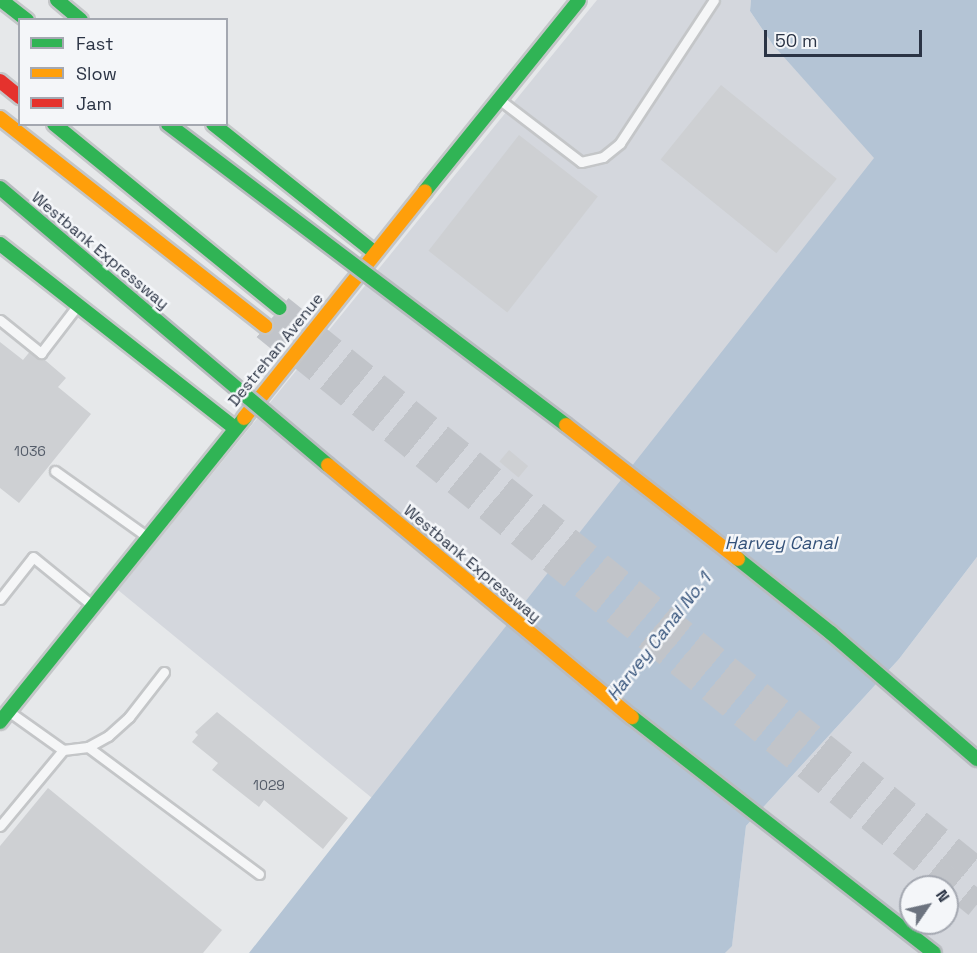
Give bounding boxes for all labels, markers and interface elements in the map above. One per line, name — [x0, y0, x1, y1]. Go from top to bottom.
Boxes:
legend — [18, 18, 228, 126]
scale bar — [767, 18, 924, 56]
text: 50 m — [775, 29, 817, 52]
text: Fast — [76, 32, 113, 55]
text: Slow — [76, 62, 117, 85]
text: Jam — [76, 92, 112, 115]
street label: Westbank Expressway — [28, 188, 172, 314]
street label: Destrehan Avenue — [224, 289, 328, 411]
house number: 1036 — [14, 443, 46, 459]
street label: Westbank Expressway — [400, 501, 544, 627]
water label: Harvey Canal — [725, 532, 837, 554]
water label: Harvey Canal No. 1 — [602, 569, 716, 705]
house number: 1029 — [253, 777, 285, 793]
north arrow — [899, 875, 959, 935]
text: N — [931, 885, 954, 906]

